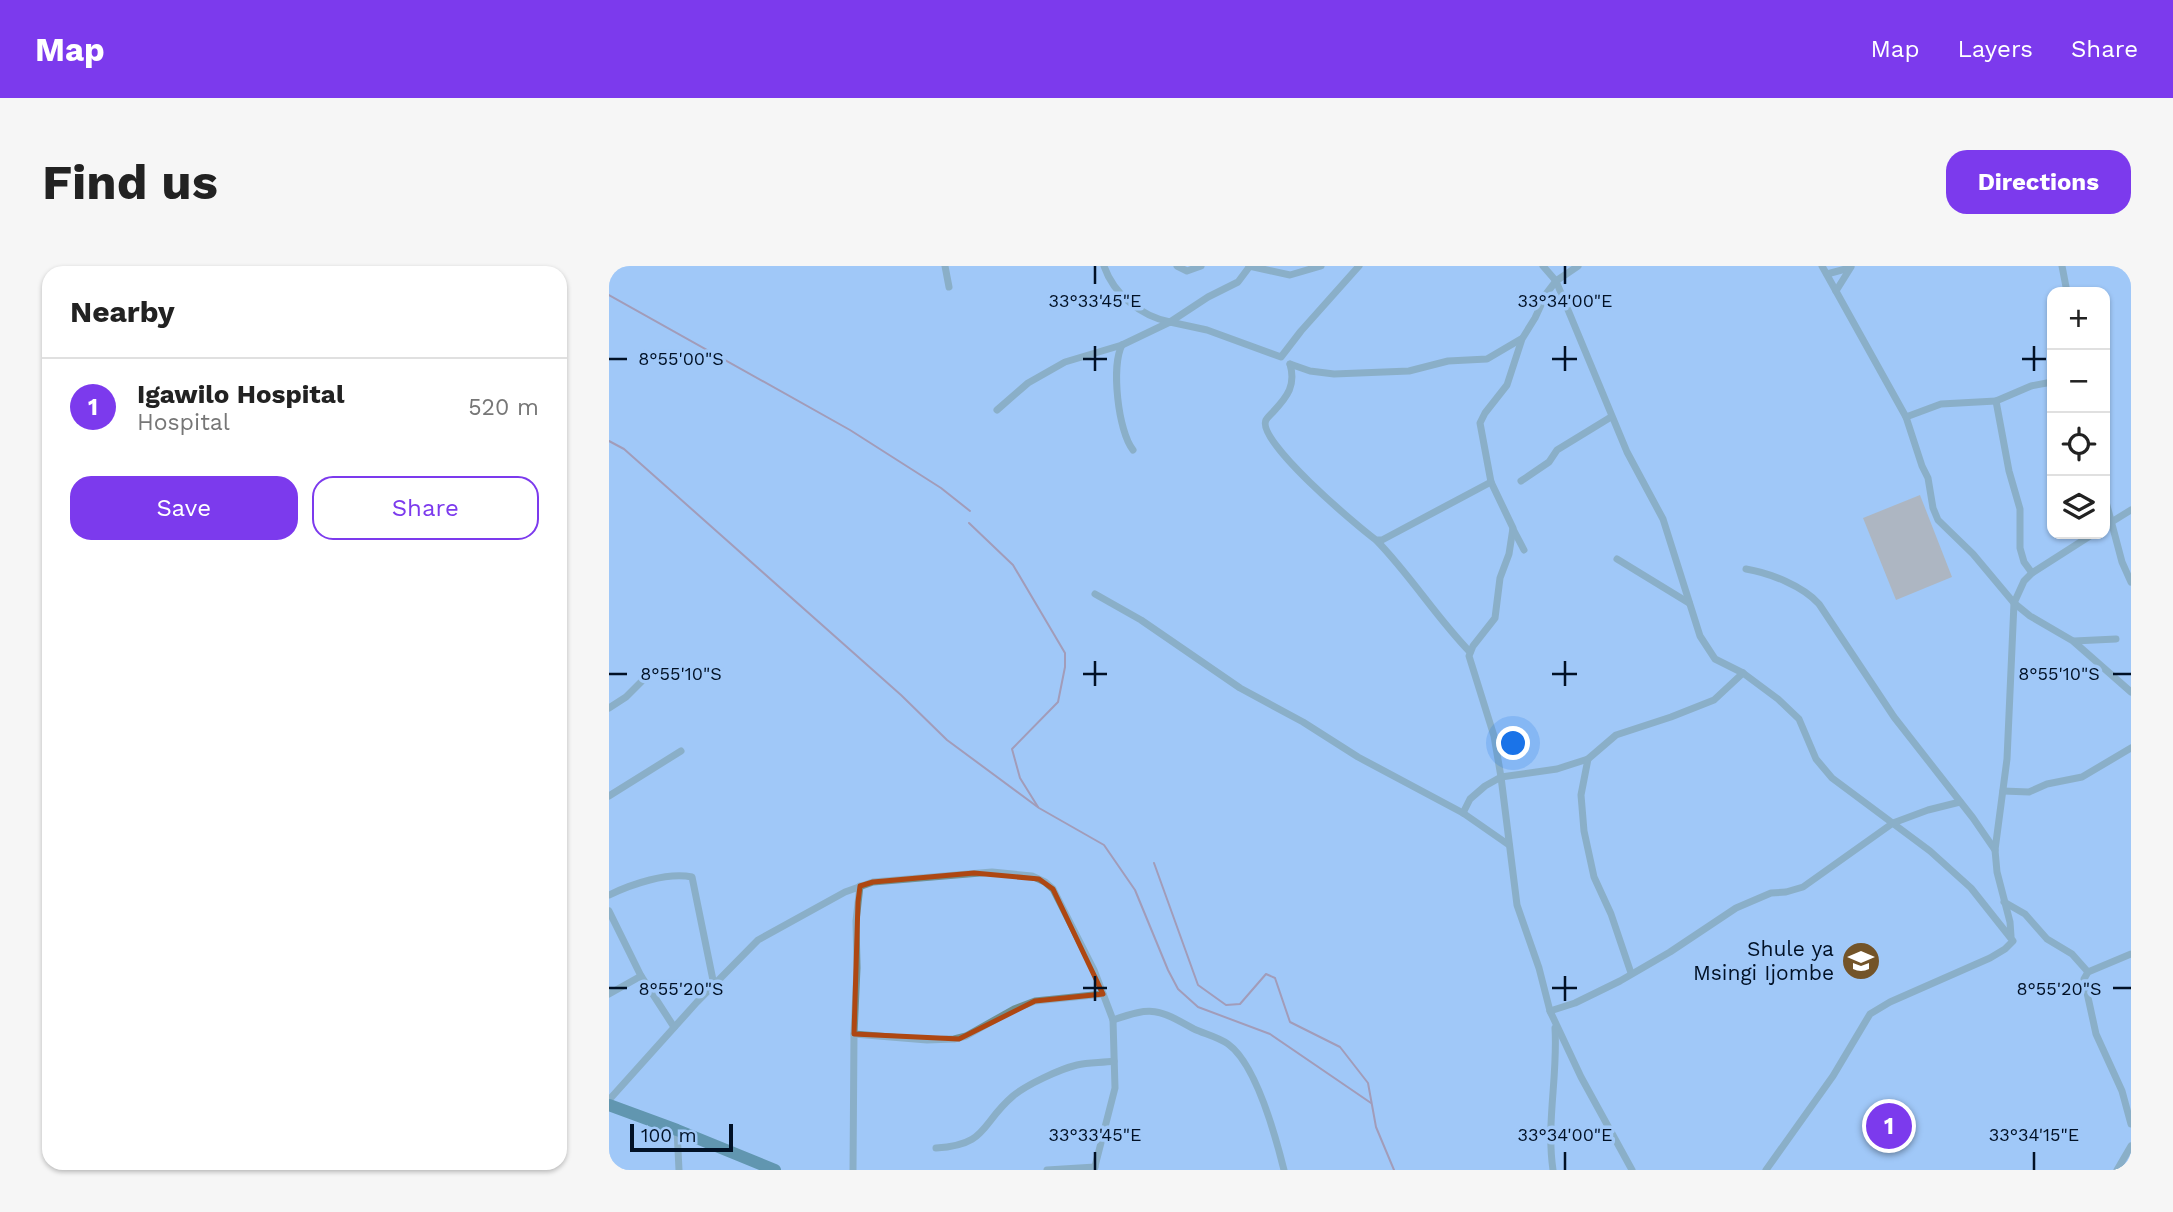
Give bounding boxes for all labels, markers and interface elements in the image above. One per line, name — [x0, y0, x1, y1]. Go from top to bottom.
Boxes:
text: Map — [35, 30, 105, 69]
text: Map — [1871, 35, 1919, 63]
text: Layers — [1957, 35, 2033, 63]
text: Share — [2071, 35, 2138, 63]
button: Directions — [1946, 150, 2131, 214]
text: Find us — [42, 153, 218, 211]
map controls — [2047, 287, 2110, 539]
button: + — [2047, 287, 2110, 350]
text: 33°33'45"E — [1048, 290, 1142, 311]
text: 33°34'00"E — [1517, 290, 1613, 311]
text: Nearby — [70, 294, 175, 329]
text: 8°55'00"S — [638, 348, 724, 369]
button: − — [2047, 350, 2110, 413]
text: Igawilo Hospital — [137, 379, 344, 409]
text: 1 — [88, 394, 98, 421]
text: 520 m — [468, 394, 539, 421]
text: Hospital — [137, 409, 230, 436]
button: locate — [2047, 413, 2110, 476]
button: Save — [70, 476, 298, 540]
button: Share — [312, 476, 539, 540]
button: layers — [2047, 476, 2110, 539]
text: 8°55'10"S — [640, 663, 722, 684]
text: 8°55'10"S — [2018, 663, 2100, 684]
your location — [1496, 726, 1530, 760]
place label: Shule ya Msingi Ijombe — [1693, 936, 1834, 985]
school or university icon: Shule ya Msingi Ijombe — [1840, 940, 1882, 982]
text: 8°55'20"S — [638, 978, 724, 999]
text: 8°55'20"S — [2016, 978, 2102, 999]
pin: 1 — [1866, 1100, 1912, 1152]
scale bar — [630, 1121, 733, 1153]
text: 100 m — [641, 1124, 697, 1147]
text: 33°33'45"E — [1048, 1124, 1142, 1145]
text: 33°34'00"E — [1517, 1124, 1613, 1145]
text: 33°34'15"E — [1989, 1124, 2079, 1145]

